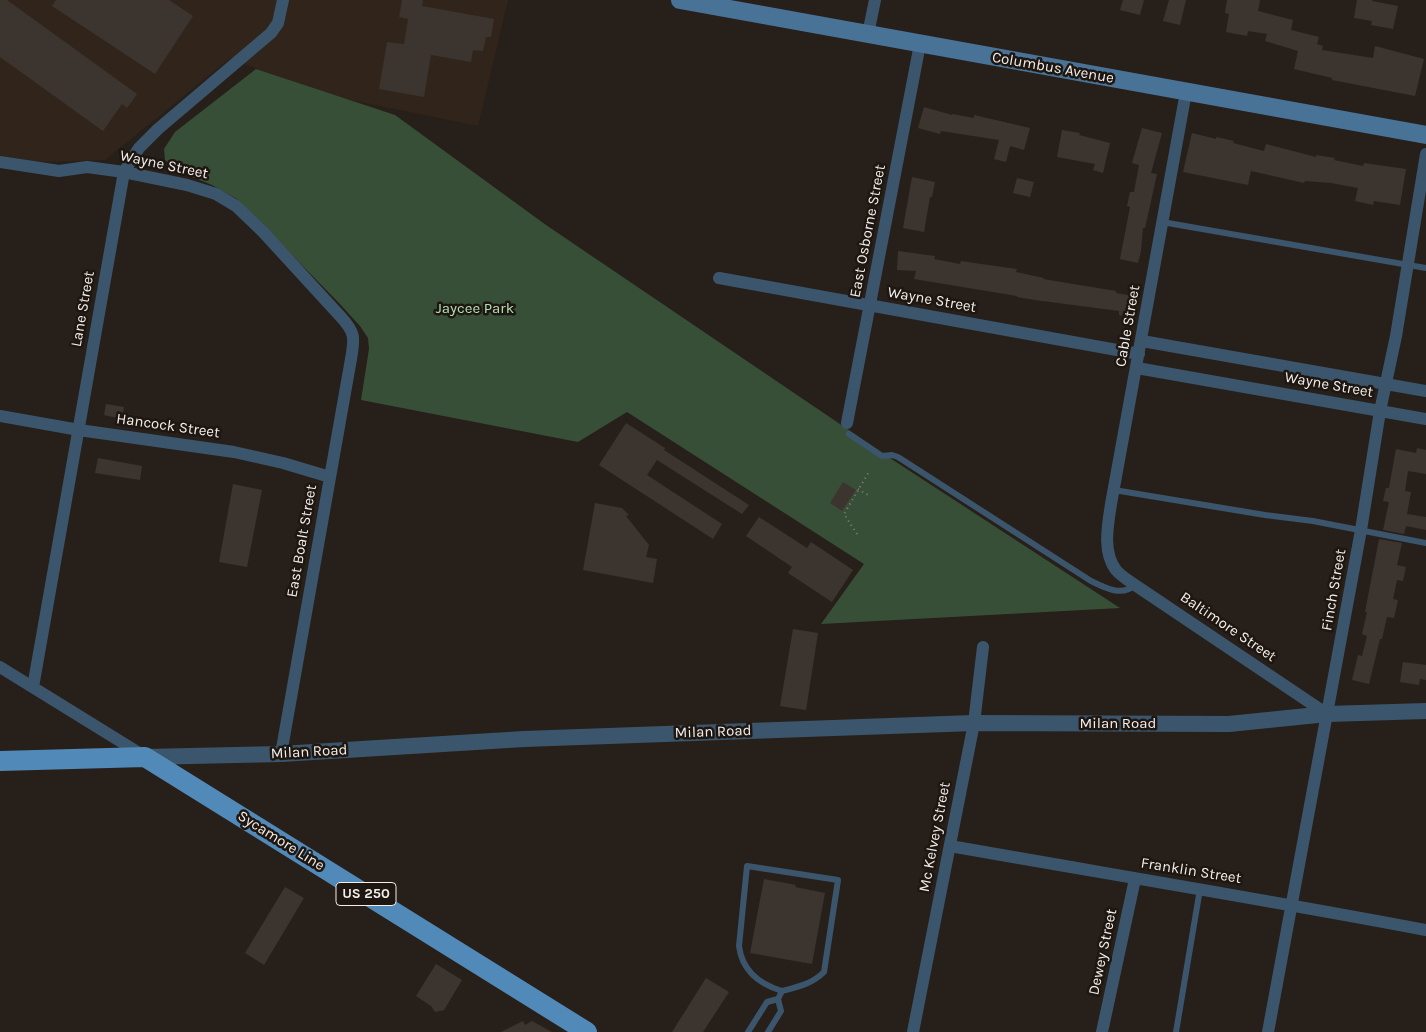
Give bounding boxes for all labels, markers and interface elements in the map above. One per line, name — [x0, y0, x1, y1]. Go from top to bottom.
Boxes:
street label: Columbus Avenue — [991, 48, 1115, 88]
street label: Wayne Street — [118, 147, 210, 183]
street label: East Osborne Street — [846, 163, 890, 299]
street label: Lane Street — [67, 270, 99, 348]
street label: Wayne Street — [886, 283, 978, 317]
street label: Cable Street — [1112, 284, 1144, 368]
park label: Jaycee Park — [436, 300, 514, 318]
street label: Wayne Street — [1283, 368, 1375, 402]
street label: Hancock Street — [115, 410, 221, 442]
street label: East Boalt Street — [283, 483, 321, 599]
street label: Finch Street — [1318, 548, 1350, 632]
street label: Baltimore Street — [1177, 588, 1279, 666]
street label: Milan Road — [1080, 715, 1156, 733]
street label: Milan Road — [674, 722, 752, 742]
street label: Milan Road — [270, 741, 348, 763]
street label: Mc Kelvey Street — [915, 780, 955, 894]
street label: Sycamore Line — [234, 807, 328, 875]
street label: Franklin Street — [1139, 854, 1243, 888]
road number: US 250 — [336, 882, 396, 906]
street label: Dewey Street — [1085, 907, 1121, 997]

